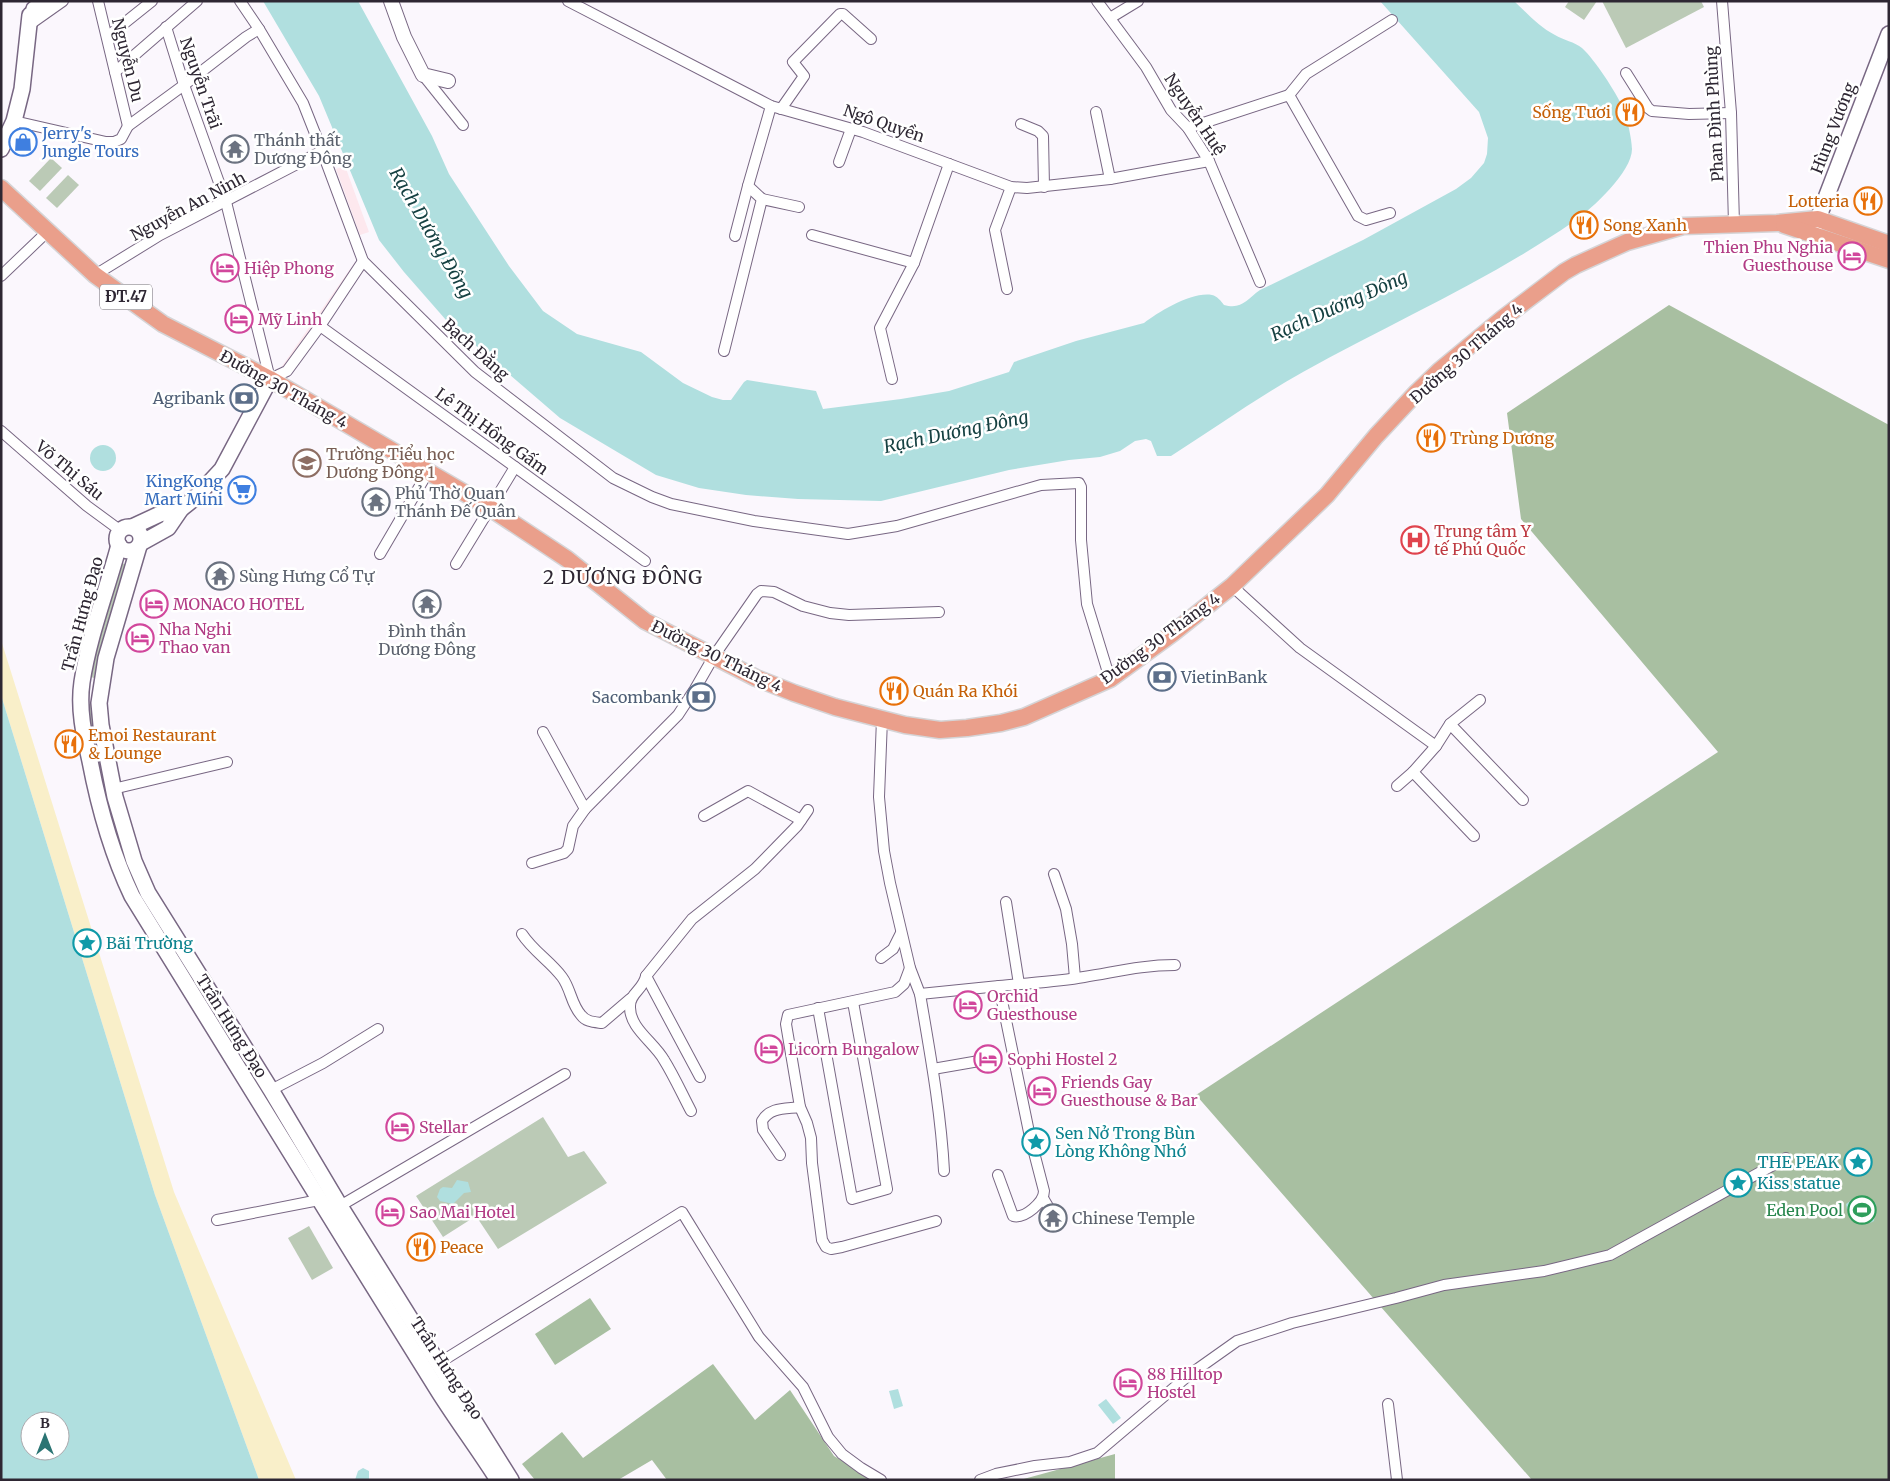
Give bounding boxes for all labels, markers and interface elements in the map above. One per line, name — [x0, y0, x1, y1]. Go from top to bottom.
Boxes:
street label: Nguyễn Du — [108, 16, 148, 104]
street label: Nguyễn Trãi — [176, 35, 226, 131]
street label: Phan Đình Phùng — [1700, 45, 1728, 182]
street label: Nguyễn Huệ — [1160, 69, 1230, 159]
street label: Hùng Vương — [1806, 79, 1860, 177]
restaurant icon: Sống Tươi — [1615, 97, 1645, 127]
street label: Ngô Quyền — [841, 100, 928, 146]
place label: Sống Tươi — [1532, 102, 1611, 122]
place label: Jerry's Jungle Tours — [41, 123, 139, 161]
shop icon: Jerry's Jungle Tours — [8, 127, 38, 157]
place label: Thánh thất Dương Đông — [254, 130, 352, 168]
temple icon: Thánh thất Dương Đông — [220, 134, 250, 164]
water label: Rạch Dương Đông — [385, 163, 478, 302]
street label: Nguyễn An Ninh — [127, 167, 249, 245]
restaurant icon: Lotteria — [1853, 186, 1883, 216]
place label: Lotteria — [1788, 191, 1849, 211]
restaurant icon: Song Xanh — [1569, 210, 1599, 240]
place label: Song Xanh — [1603, 215, 1687, 235]
place label: Thien Phu Nghia Guesthouse — [1703, 237, 1833, 275]
hotel icon: Thien Phu Nghia Guesthouse — [1837, 241, 1867, 271]
hotel icon: Hiệp Phong — [210, 253, 240, 283]
place label: Hiệp Phong — [244, 258, 334, 278]
water label: Rạch Dương Đông — [1267, 265, 1411, 346]
road number: ĐT.47 — [100, 284, 152, 310]
street label: Đường 30 Tháng 4 — [1405, 298, 1527, 407]
hotel icon: Mỹ Linh — [224, 304, 254, 334]
place label: Mỹ Linh — [258, 309, 323, 329]
street label: Bạch Đằng — [439, 312, 515, 384]
street label: Đường 30 Tháng 4 — [217, 346, 351, 432]
bank icon: Agribank — [229, 383, 259, 413]
street label: Lê Thị Hồng Gấm — [432, 383, 552, 479]
place label: Agribank — [152, 388, 226, 408]
water label: Rạch Dương Đông — [882, 405, 1030, 458]
restaurant icon: Trùng Dương — [1416, 423, 1446, 453]
place label: Trùng Dương — [1450, 428, 1554, 448]
street label: Võ Thị Sáu — [31, 435, 108, 504]
place label: Trường Tiểu học Dương Đông 1 — [326, 444, 455, 482]
school or university icon: Trường Tiểu học Dương Đông 1 — [292, 448, 322, 478]
place label: KingKong Mart Mini — [145, 471, 223, 509]
supermarket icon: KingKong Mart Mini — [227, 475, 257, 505]
place label: Phủ Thờ Quan Thánh Đế Quân — [395, 483, 516, 521]
temple icon: Phủ Thờ Quan Thánh Đế Quân — [361, 487, 391, 517]
place label: Trung tâm Y tế Phú Quốc — [1434, 521, 1532, 559]
hospital icon: Trung tâm Y tế Phú Quốc — [1400, 525, 1430, 555]
street label: Trần Hưng Đạo — [57, 554, 107, 674]
temple icon: Sùng Hưng Cổ Tự — [205, 561, 235, 591]
district label: 2 DƯƠNG ĐÔNG — [543, 565, 703, 589]
place label: Sùng Hưng Cổ Tự — [239, 566, 376, 586]
street label: Đường 30 Tháng 4 — [1096, 588, 1224, 688]
hotel icon: MONACO HOTEL — [139, 589, 169, 619]
temple icon: Đình thần Dương Đông — [412, 589, 442, 619]
place label: MONACO HOTEL — [173, 594, 304, 614]
street label: Đường 30 Tháng 4 — [648, 616, 786, 696]
place label: Nha Nghi Thao van — [159, 619, 232, 657]
place label: Đình thần Dương Đông — [378, 621, 476, 659]
hotel icon: Nha Nghi Thao van — [125, 623, 155, 653]
bank icon: VietinBank — [1147, 662, 1177, 692]
place label: VietinBank — [1180, 667, 1268, 687]
restaurant icon: Quán Ra Khói — [879, 676, 909, 706]
place label: Quán Ra Khói — [913, 681, 1018, 701]
bank icon: Sacombank — [686, 682, 716, 712]
place label: Sacombank — [592, 687, 683, 707]
place label: Emoi Restaurant & Lounge — [88, 725, 217, 763]
restaurant icon: Emoi Restaurant & Lounge — [54, 729, 84, 759]
place icon: Bãi Trường — [72, 928, 102, 958]
place label: Bãi Trường — [106, 933, 193, 953]
street label: Trần Hưng Đạo — [192, 971, 272, 1081]
place label: Orchid Guesthouse — [987, 986, 1077, 1024]
hotel icon: Orchid Guesthouse — [953, 990, 983, 1020]
hotel icon: Licorn Bungalow — [754, 1034, 784, 1064]
place label: Licorn Bungalow — [788, 1039, 919, 1059]
hotel icon: Sophi Hostel 2 — [973, 1044, 1003, 1074]
place label: Sophi Hostel 2 — [1007, 1049, 1117, 1069]
place label: Friends Gay Guesthouse & Bar — [1061, 1072, 1198, 1110]
hotel icon: Friends Gay Guesthouse & Bar — [1027, 1076, 1057, 1106]
hotel icon: Stellar — [385, 1112, 415, 1142]
place label: Stellar — [419, 1117, 468, 1137]
place label: Sen Nở Trong Bùn Lòng Không Nhớ — [1055, 1123, 1196, 1161]
place icon: Sen Nở Trong Bùn Lòng Không Nhớ — [1021, 1127, 1051, 1157]
place icon: THE PEAK — [1843, 1147, 1873, 1177]
place label: THE PEAK — [1758, 1152, 1840, 1172]
place icon: Kiss statue — [1723, 1168, 1753, 1198]
place label: Kiss statue — [1757, 1173, 1840, 1193]
sports icon: Eden Pool — [1847, 1195, 1877, 1225]
hotel icon: Sao Mai Hotel — [375, 1197, 405, 1227]
place label: Eden Pool — [1766, 1200, 1843, 1220]
place label: Sao Mai Hotel — [409, 1202, 515, 1222]
temple icon: Chinese Temple — [1038, 1203, 1068, 1233]
place label: Chinese Temple — [1072, 1208, 1195, 1228]
restaurant icon: Peace — [406, 1232, 436, 1262]
place label: Peace — [440, 1237, 483, 1257]
street label: Trần Hưng Đạo — [406, 1313, 488, 1423]
place label: 88 Hilltop Hostel — [1147, 1364, 1223, 1402]
hotel icon: 88 Hilltop Hostel — [1113, 1368, 1143, 1398]
north arrow — [20, 1411, 70, 1461]
text: B — [40, 1414, 50, 1432]

